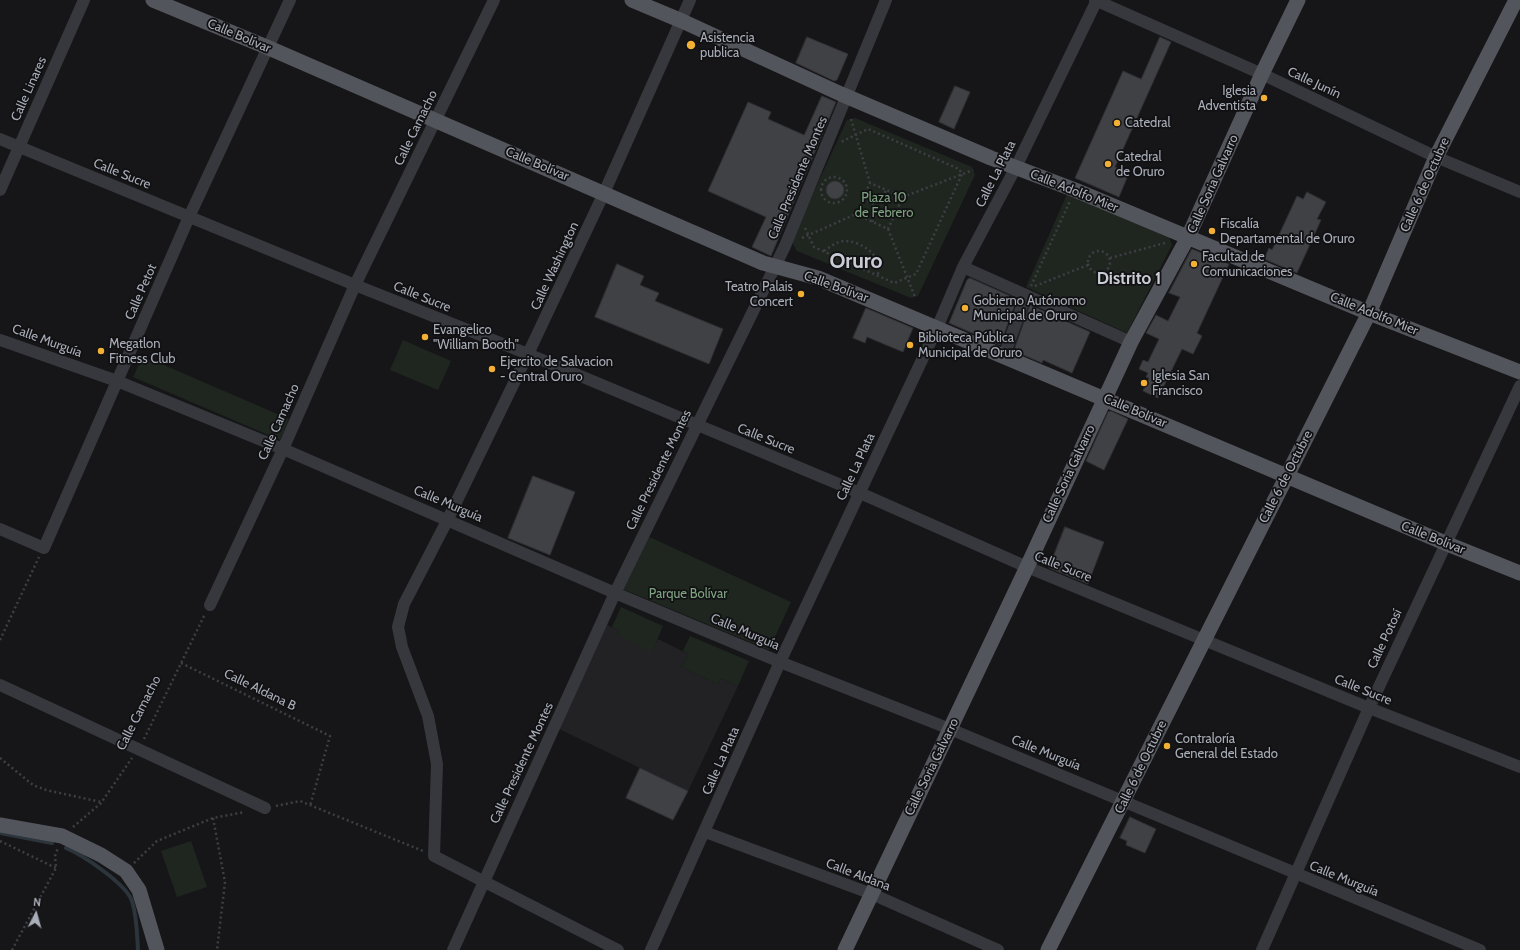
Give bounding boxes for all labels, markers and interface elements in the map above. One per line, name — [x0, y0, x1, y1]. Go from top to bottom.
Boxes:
street label: Calle Bolívar — [205, 16, 273, 56]
place label: Asistencia publica — [700, 30, 755, 61]
marker: Asistencia publica — [685, 39, 697, 51]
street label: Calle Linares — [8, 54, 50, 124]
street label: Calle Junín — [1285, 64, 1343, 102]
place label: Iglesia Adventista — [1198, 83, 1256, 114]
street label: Calle Camacho — [391, 88, 441, 168]
marker: Iglesia Adventista — [1259, 93, 1269, 103]
street label: Calle Presidente Montes — [765, 114, 831, 242]
place label: Catedral — [1125, 115, 1171, 131]
marker: Catedral — [1112, 118, 1122, 128]
street label: Calle Soria Galvarro — [1184, 132, 1242, 236]
street label: Calle 6 de Octubre — [1397, 135, 1453, 235]
street label: Calle La Plata — [973, 138, 1019, 210]
street label: Calle Bolívar — [503, 144, 571, 184]
place label: Catedral de Oruro — [1116, 149, 1165, 180]
street label: Calle Sucre — [91, 155, 153, 193]
marker: Catedral de Oruro — [1103, 159, 1113, 169]
street label: Calle Adolfo Mier — [1028, 166, 1120, 216]
park label: Plaza 10 de Febrero — [855, 190, 913, 221]
place label: Fiscalía Departamental de Oruro — [1220, 216, 1355, 247]
street label: Calle Washington — [528, 219, 582, 313]
marker: Fiscalía Departamental de Oruro — [1207, 226, 1217, 236]
district label: Oruro — [829, 249, 883, 275]
place label: Facultad de Comunicaciones — [1202, 249, 1292, 280]
marker: Facultad de Comunicaciones — [1189, 259, 1199, 269]
street label: Calle Petot — [122, 262, 160, 322]
street label: Calle Bolívar — [802, 268, 870, 306]
district label: Distrito 1 — [1097, 269, 1161, 289]
street label: Calle Sucre — [391, 278, 453, 316]
place label: Teatro Palais Concert — [725, 279, 793, 310]
marker: Teatro Palais Concert — [796, 289, 806, 299]
street label: Calle Adolfo Mier — [1328, 289, 1420, 339]
place label: Gobierno Autónomo Municipal de Oruro — [973, 293, 1086, 324]
marker: Gobierno Autónomo Municipal de Oruro — [960, 303, 970, 313]
street label: Calle Murguía — [10, 321, 84, 361]
place label: Evangelico "William Booth" — [433, 322, 519, 353]
place label: Biblioteca Pública Municipal de Oruro — [918, 330, 1022, 361]
marker: Evangelico "William Booth" — [420, 332, 430, 342]
place label: Megatlon Fitness Club — [109, 336, 176, 367]
marker: Biblioteca Pública Municipal de Oruro — [905, 340, 915, 350]
marker: Megatlon Fitness Club — [96, 346, 106, 356]
place label: Ejercito de Salvacion - Central Oruro — [500, 354, 613, 385]
marker: Ejercito de Salvacion - Central Oruro — [487, 364, 497, 374]
place label: Iglesia San Francisco — [1152, 368, 1210, 399]
marker: Iglesia San Francisco — [1139, 378, 1149, 388]
street label: Calle Camacho — [255, 381, 303, 463]
street label: Calle Bolívar — [1101, 391, 1169, 431]
street label: Calle Presidente Montes — [623, 407, 695, 533]
street label: Calle Sucre — [735, 420, 797, 458]
street label: Calle Soria Galvarro — [1039, 422, 1099, 526]
street label: Calle 6 de Octubre — [1256, 428, 1316, 526]
street label: Calle La Plata — [834, 431, 878, 503]
street label: Calle Murguía — [411, 482, 485, 526]
street label: Calle Bolívar — [1399, 518, 1467, 558]
street label: Calle Sucre — [1032, 548, 1094, 586]
park label: Parque Bolívar — [649, 586, 727, 602]
street label: Calle Potosí — [1364, 607, 1406, 671]
street label: Calle Murguía — [708, 610, 782, 654]
street label: Calle Aldana B — [221, 666, 299, 714]
street label: Calle Sucre — [1332, 671, 1394, 709]
street label: Calle Camacho — [113, 673, 165, 753]
street label: Calle Presidente Montes — [487, 700, 557, 826]
street label: Calle Soria Galvarro — [902, 716, 962, 818]
street label: Calle 6 de Octubre — [1112, 718, 1170, 816]
street label: Calle La Plata — [699, 725, 743, 797]
place label: Contraloría General del Estado — [1175, 731, 1278, 762]
street label: Calle Murguía — [1009, 732, 1083, 774]
marker: Contraloría General del Estado — [1162, 741, 1172, 751]
street label: Calle Aldana — [824, 856, 892, 894]
street label: Calle Murguía — [1307, 858, 1381, 900]
north arrow — [16, 894, 56, 934]
text: N — [33, 895, 42, 909]

